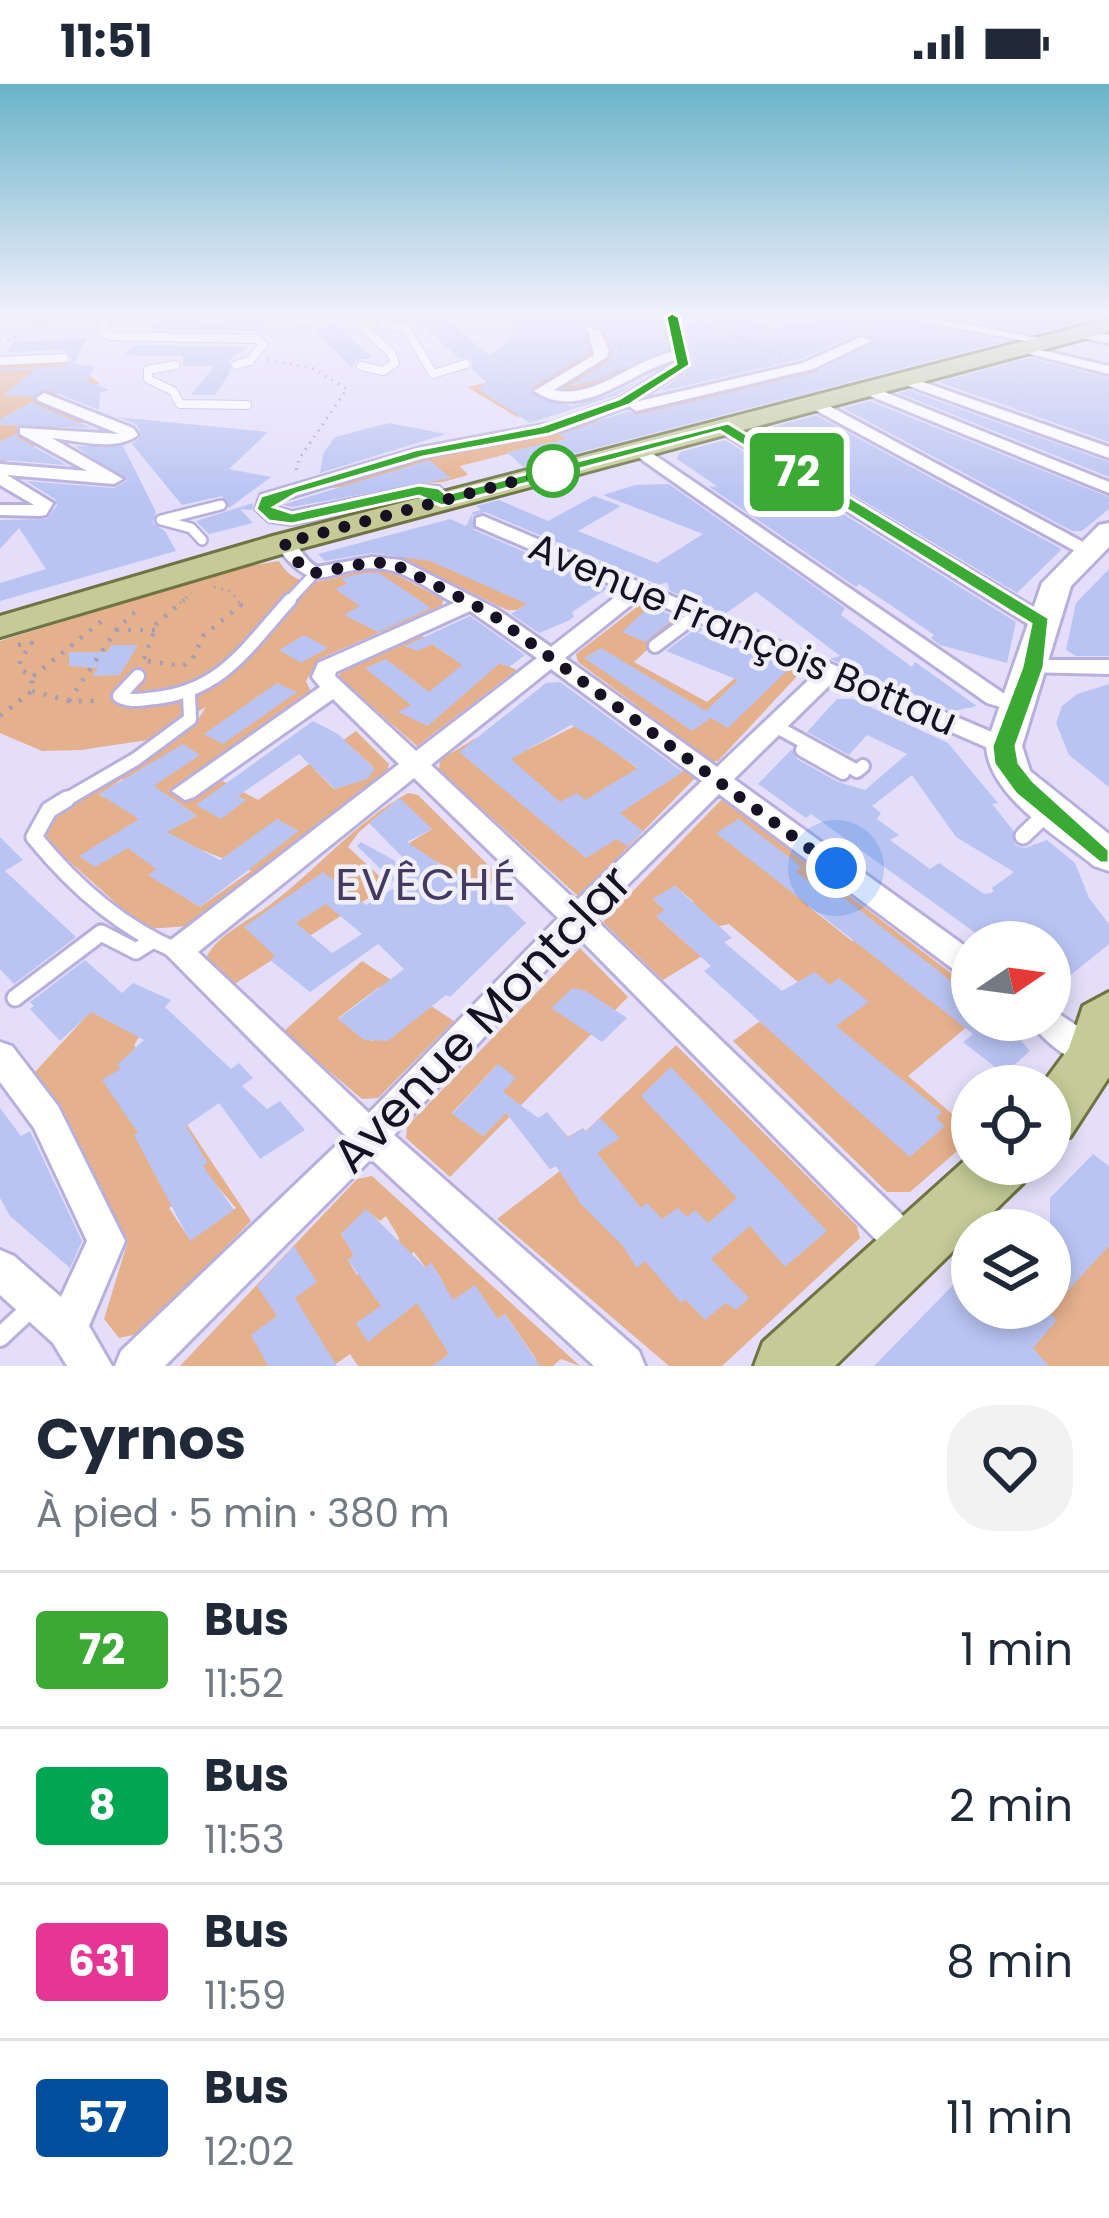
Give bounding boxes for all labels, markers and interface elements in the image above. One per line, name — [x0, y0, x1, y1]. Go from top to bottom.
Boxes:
text: 11:51 — [60, 10, 153, 73]
line badge: 72 — [743, 433, 851, 511]
text: 72 — [774, 442, 820, 501]
unlabelled marker — [528, 446, 578, 496]
street label: Avenue François Bottau — [521, 519, 965, 749]
your location — [806, 838, 866, 898]
street label: Avenue Montclar — [317, 850, 647, 1188]
district label: EVÊCHÉ — [335, 853, 519, 916]
north arrow — [951, 921, 1071, 1041]
map controls — [951, 921, 1071, 1329]
button: locate — [951, 1065, 1071, 1185]
button: layers — [951, 1209, 1071, 1329]
text: Cyrnos — [36, 1399, 246, 1479]
button: heart — [947, 1405, 1073, 1531]
text: À pied · 5 min · 380 m — [36, 1486, 450, 1541]
text: Bus — [204, 1588, 289, 1651]
text: 1 min — [960, 1618, 1073, 1681]
text: 72 — [79, 1620, 125, 1679]
text: 11:52 — [204, 1656, 284, 1711]
text: Bus — [204, 1744, 289, 1807]
text: 2 min — [949, 1774, 1073, 1837]
text: 8 — [88, 1776, 116, 1835]
text: 11:53 — [204, 1812, 285, 1867]
text: Bus — [204, 1900, 289, 1963]
text: 8 min — [946, 1930, 1073, 1993]
text: 631 — [68, 1932, 136, 1991]
text: 11:59 — [204, 1968, 286, 2023]
text: Bus — [204, 2056, 289, 2119]
text: 11 min — [946, 2086, 1073, 2149]
text: 57 — [77, 2088, 127, 2147]
text: 12:02 — [204, 2124, 294, 2179]

